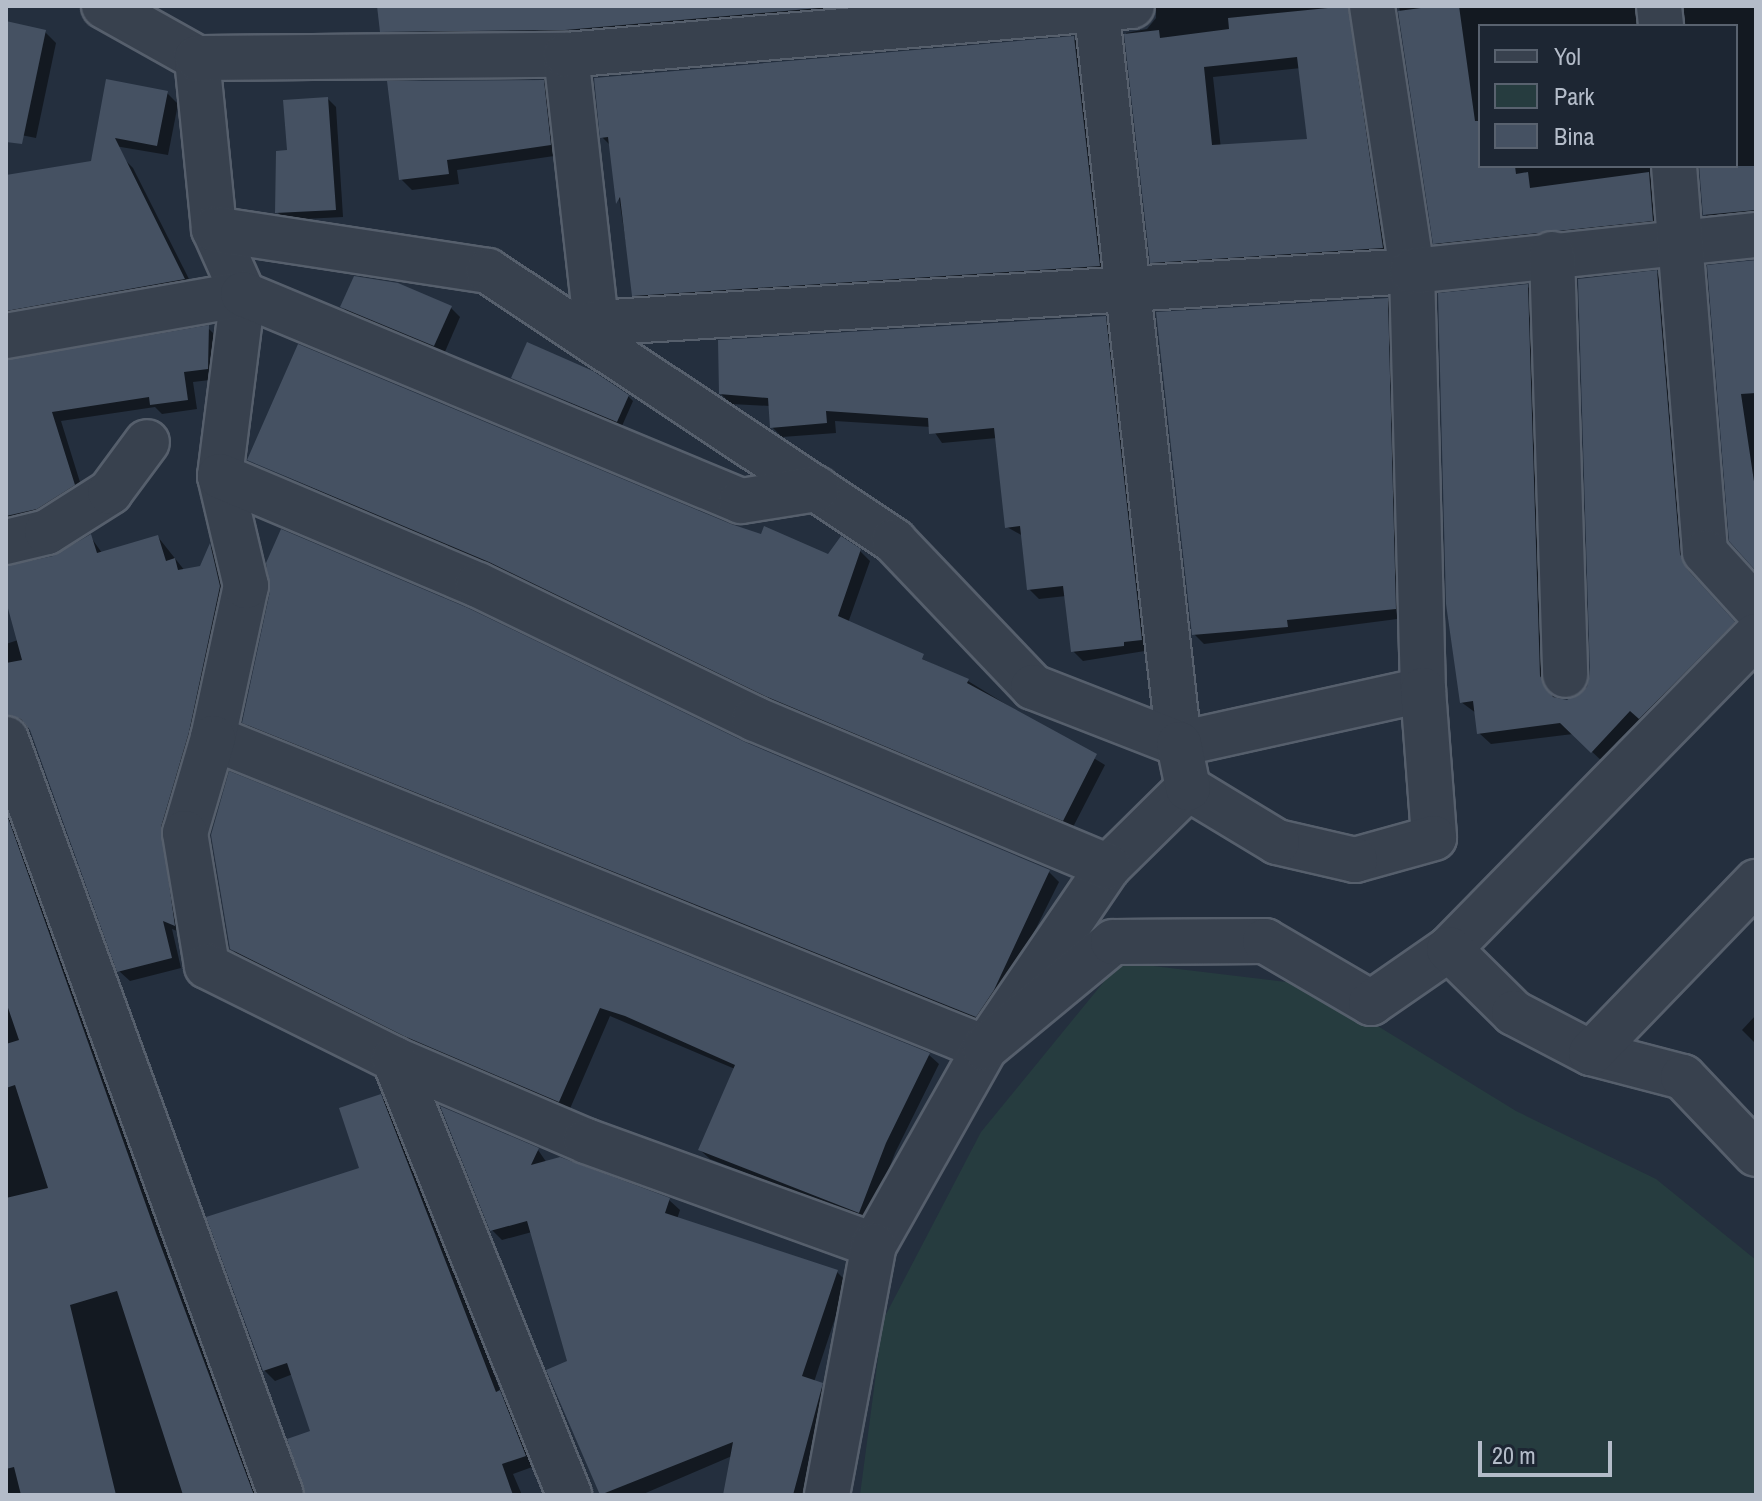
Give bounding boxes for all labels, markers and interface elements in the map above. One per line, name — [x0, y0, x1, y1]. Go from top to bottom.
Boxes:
legend — [1478, 24, 1738, 168]
text: Yol — [1554, 40, 1581, 72]
text: Park — [1554, 80, 1594, 112]
text: Bina — [1554, 120, 1595, 152]
scale bar — [1482, 1425, 1616, 1475]
text: 20 m — [1492, 1439, 1536, 1471]

